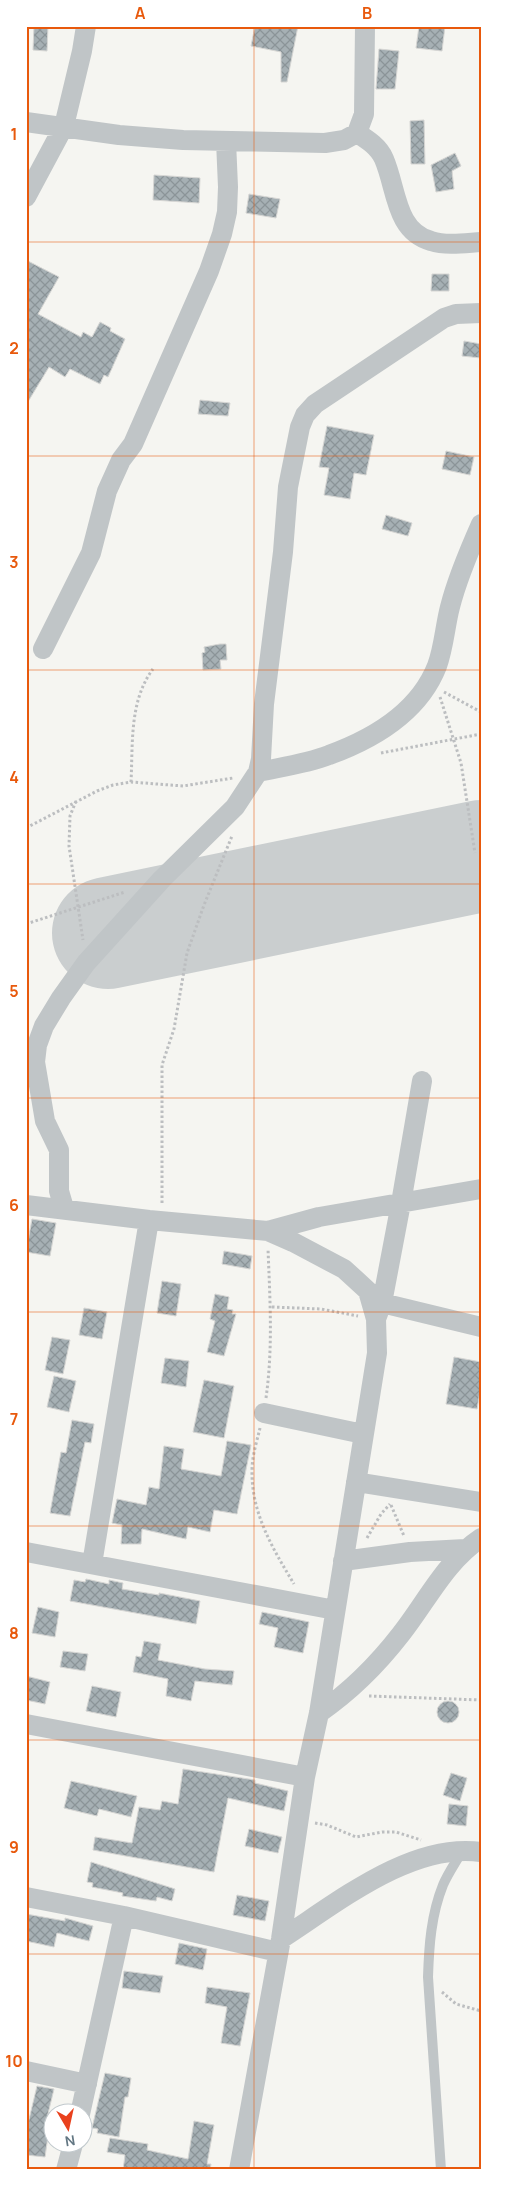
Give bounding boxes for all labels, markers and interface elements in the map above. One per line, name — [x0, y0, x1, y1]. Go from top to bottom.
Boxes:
text: A — [135, 2, 146, 24]
text: B — [362, 2, 372, 24]
text: 1 — [10, 123, 18, 145]
text: 2 — [9, 337, 19, 359]
text: 3 — [9, 551, 19, 573]
text: 4 — [9, 766, 19, 788]
text: 5 — [9, 980, 19, 1002]
text: 6 — [9, 1194, 19, 1216]
text: 7 — [10, 1408, 18, 1430]
text: 8 — [9, 1622, 19, 1644]
text: 9 — [9, 1836, 19, 1858]
text: 10 — [5, 2050, 23, 2072]
north arrow — [42, 2104, 92, 2154]
text: N — [64, 2131, 77, 2152]

